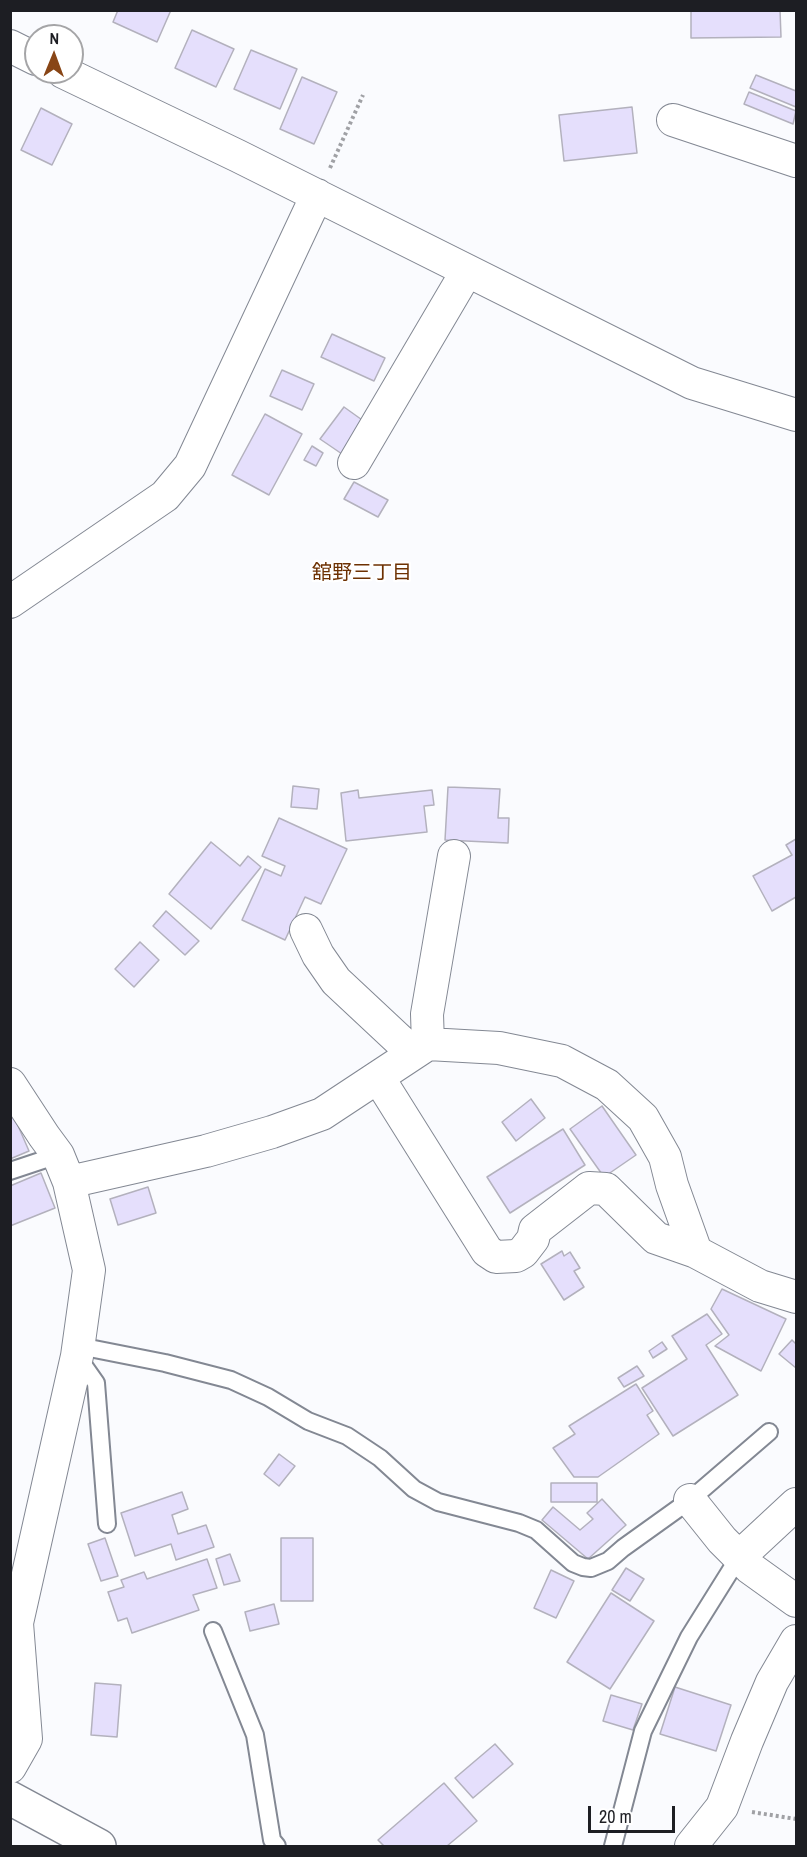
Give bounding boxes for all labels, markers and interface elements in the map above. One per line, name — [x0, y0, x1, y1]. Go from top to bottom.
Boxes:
north arrow — [24, 24, 84, 84]
text: N — [49, 27, 59, 49]
district label: 舘野三丁目 — [312, 562, 412, 586]
scale bar — [591, 1794, 678, 1832]
text: 20 m — [599, 1804, 632, 1829]

